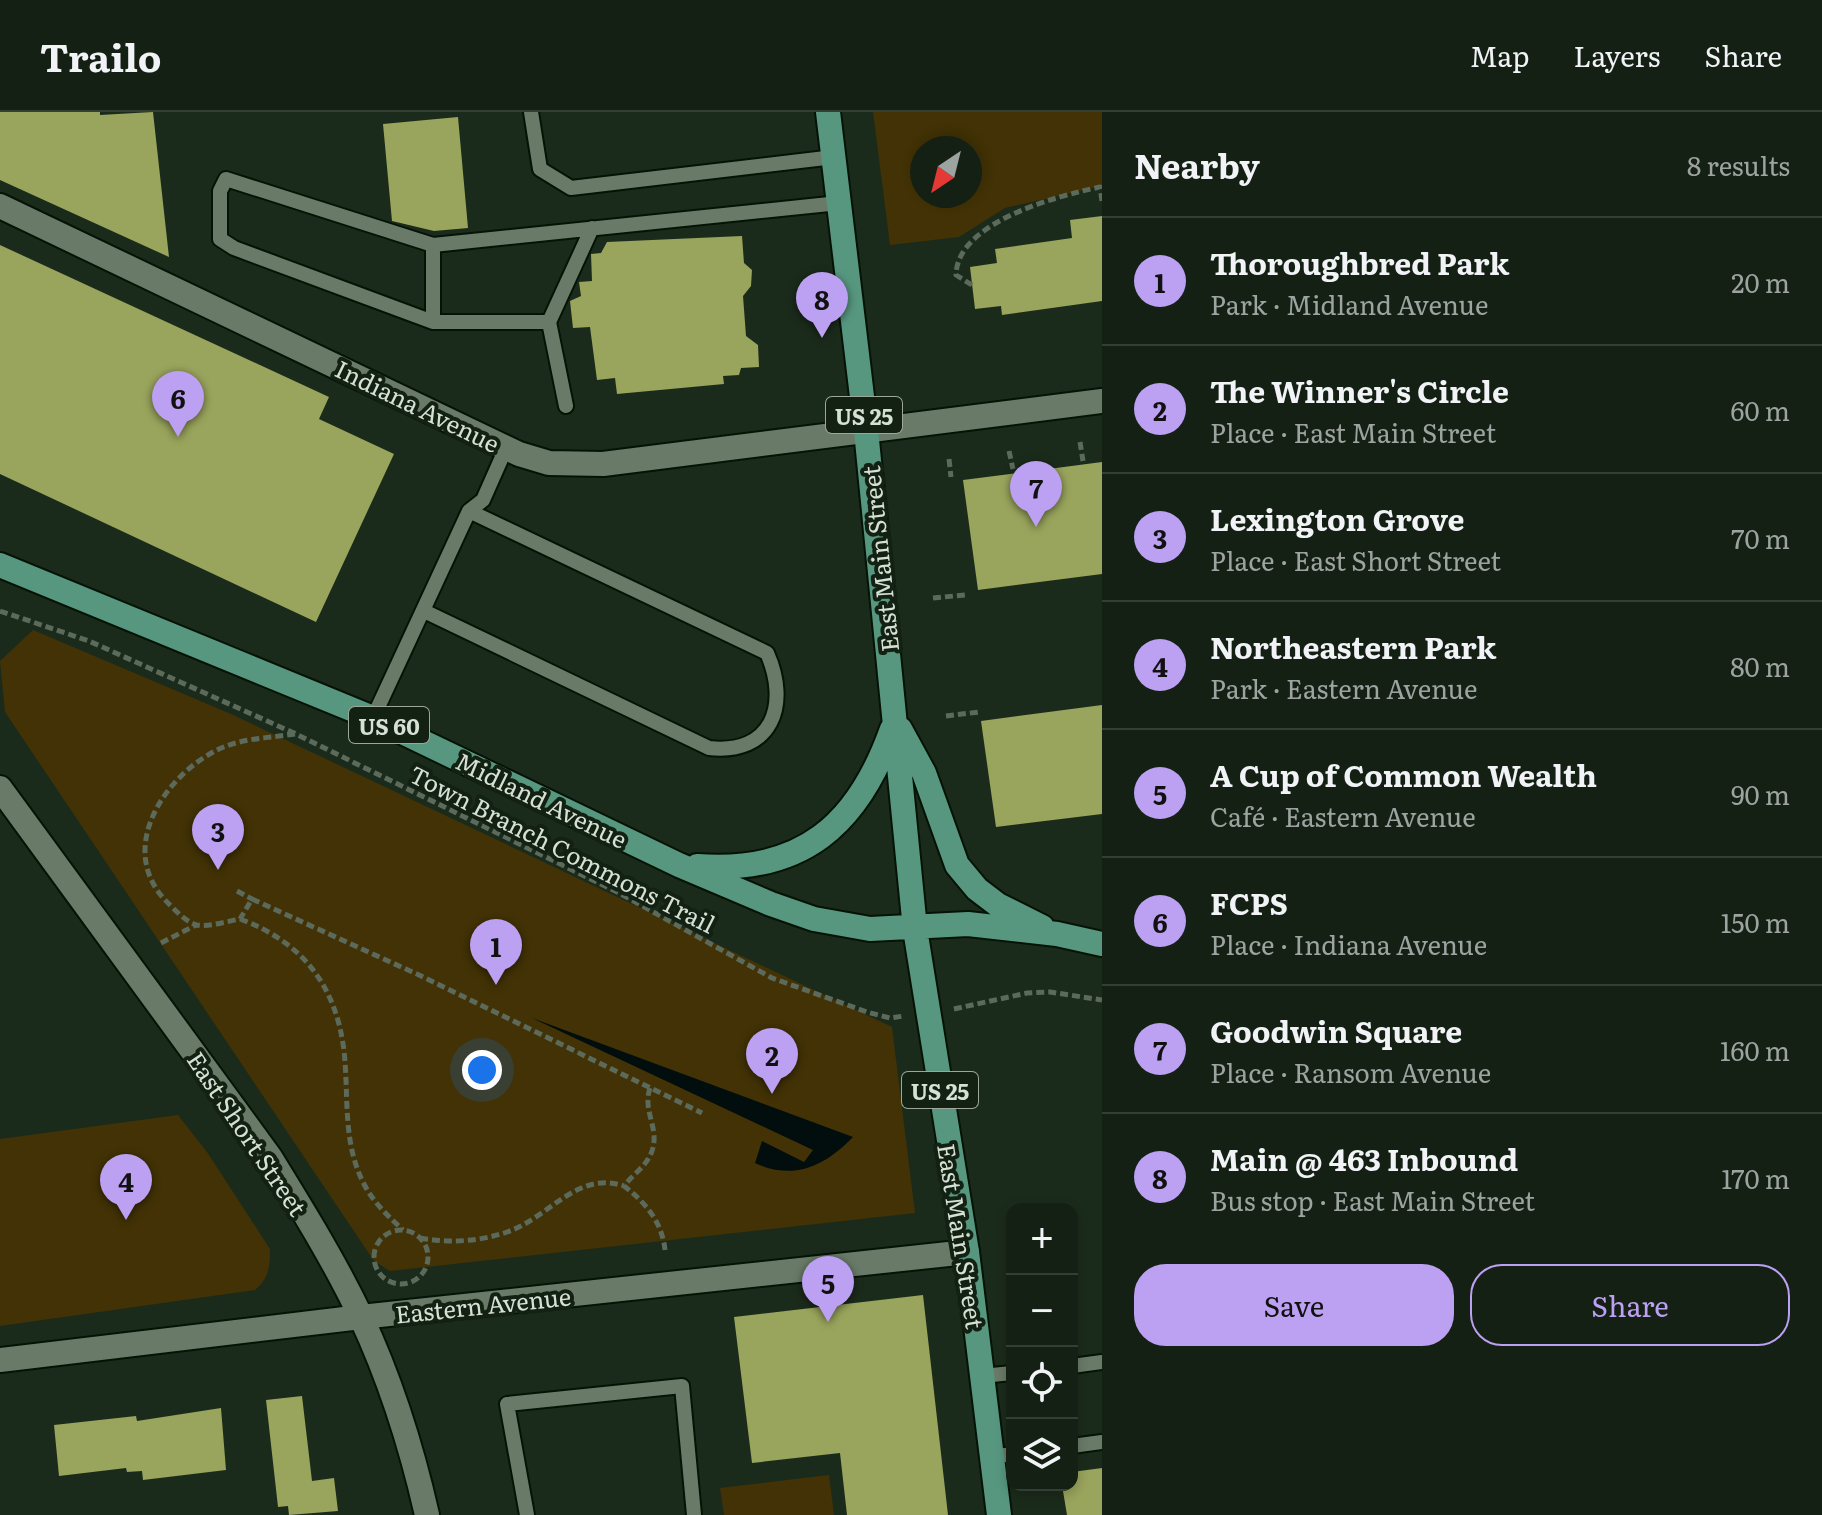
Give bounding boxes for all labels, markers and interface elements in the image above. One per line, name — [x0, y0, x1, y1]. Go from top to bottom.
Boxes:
text: Trailo — [40, 27, 161, 84]
text: Map — [1470, 34, 1529, 76]
text: Layers — [1573, 34, 1660, 76]
text: Share — [1704, 34, 1782, 76]
north arrow — [910, 136, 982, 208]
text: Nearby — [1134, 139, 1260, 189]
text: 8 results — [1687, 145, 1790, 184]
text: Thoroughbred Park — [1210, 240, 1509, 284]
text: 1 — [1155, 262, 1165, 301]
text: 20 m — [1731, 262, 1790, 301]
pin: 8 — [796, 272, 848, 338]
text: Park · Midland Avenue — [1210, 284, 1488, 323]
street label: Indiana Avenue — [330, 350, 506, 460]
text: The Winner's Circle — [1210, 368, 1509, 412]
pin: 6 — [152, 371, 204, 437]
text: 2 — [1153, 390, 1167, 429]
text: 60 m — [1731, 390, 1790, 429]
road number: US 25 — [826, 397, 902, 433]
text: Place · East Main Street — [1210, 412, 1496, 451]
pin: 7 — [1010, 461, 1062, 527]
street label: East Main Street — [852, 464, 906, 654]
text: Lexington Grove — [1210, 496, 1464, 540]
text: 3 — [1153, 518, 1167, 557]
text: 70 m — [1731, 518, 1790, 557]
text: Place · East Short Street — [1210, 540, 1501, 579]
text: Northeastern Park — [1210, 624, 1496, 668]
text: 4 — [1152, 646, 1168, 685]
text: 80 m — [1730, 646, 1790, 685]
text: Park · Eastern Avenue — [1210, 668, 1478, 707]
road number: US 60 — [349, 707, 429, 743]
street label: Midland Avenue — [450, 742, 634, 856]
text: A Cup of Common Wealth — [1210, 752, 1597, 796]
street label: Town Branch Commons Trail — [404, 756, 722, 940]
text: 5 — [1153, 774, 1167, 813]
text: 90 m — [1731, 774, 1790, 813]
text: Café · Eastern Avenue — [1210, 796, 1476, 835]
pin: 3 — [192, 804, 244, 870]
text: FCPS — [1210, 880, 1288, 924]
text: 6 — [1152, 902, 1168, 941]
text: 150 m — [1721, 902, 1790, 941]
pin: 1 — [470, 919, 522, 985]
text: Place · Indiana Avenue — [1210, 924, 1487, 963]
text: Goodwin Square — [1210, 1008, 1462, 1052]
pin: 2 — [746, 1028, 798, 1094]
text: 7 — [1153, 1030, 1167, 1069]
text: 160 m — [1720, 1030, 1790, 1069]
street label: East Short Street — [180, 1044, 316, 1222]
your location — [462, 1050, 502, 1090]
text: Place · Ransom Avenue — [1210, 1052, 1491, 1091]
road number: US 25 — [902, 1072, 978, 1108]
text: Main @ 463 Inbound — [1210, 1136, 1518, 1180]
street label: East Main Street — [930, 1141, 994, 1331]
pin: 4 — [100, 1154, 152, 1220]
text: 8 — [1152, 1158, 1168, 1197]
text: 170 m — [1722, 1158, 1790, 1197]
text: Bus stop · East Main Street — [1210, 1180, 1535, 1219]
map controls — [1006, 1203, 1078, 1491]
button: + — [1006, 1203, 1078, 1275]
pin: 5 — [802, 1256, 854, 1322]
button: Save — [1134, 1264, 1454, 1346]
button: Share — [1470, 1264, 1790, 1346]
button: − — [1006, 1275, 1078, 1347]
street label: Eastern Avenue — [393, 1277, 573, 1331]
button: locate — [1006, 1347, 1078, 1419]
button: layers — [1006, 1419, 1078, 1491]

